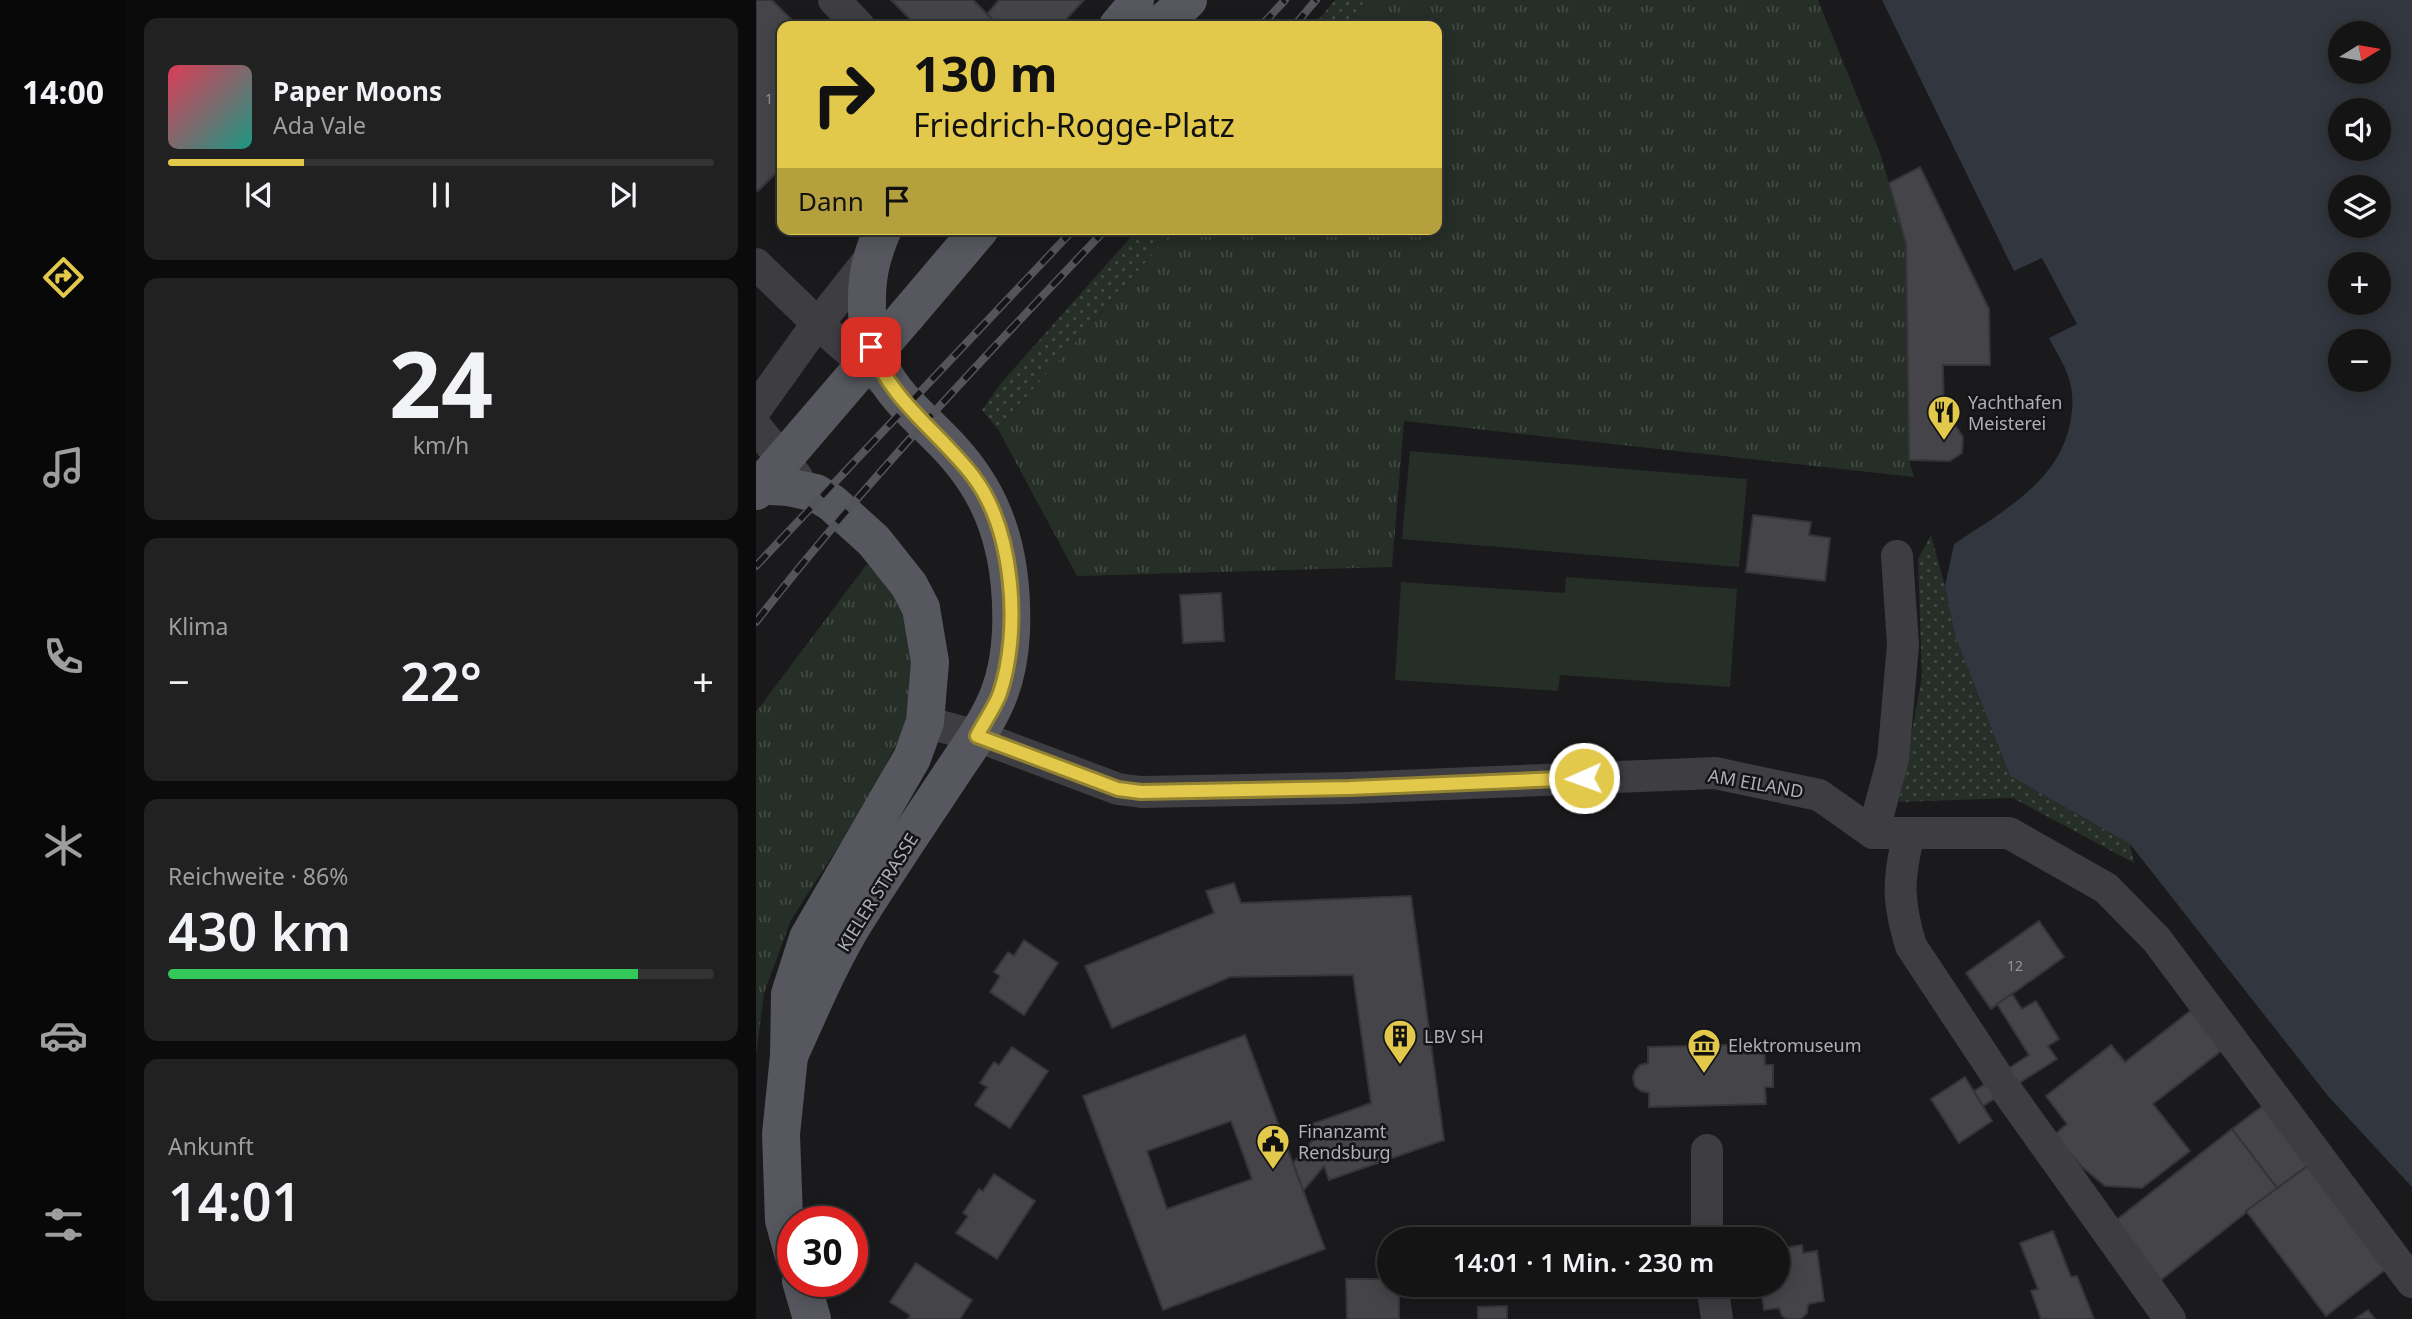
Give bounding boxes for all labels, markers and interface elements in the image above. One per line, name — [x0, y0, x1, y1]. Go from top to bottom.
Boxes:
north arrow — [2328, 21, 2390, 84]
map controls — [2328, 21, 2391, 392]
text: 130 m — [913, 40, 1058, 106]
icon: right — [798, 49, 889, 140]
text: 14:00 — [22, 70, 104, 113]
text: Paper Moons — [273, 73, 442, 109]
house number: 1 — [765, 89, 773, 108]
button: sound — [2328, 98, 2391, 161]
text: Friedrich-Rogge-Platz — [913, 103, 1235, 146]
text: Ada Vale — [273, 109, 366, 141]
button: layers — [2328, 175, 2391, 238]
icon: previous — [240, 176, 278, 214]
icon: pause — [422, 176, 460, 214]
icon: next — [604, 176, 642, 214]
icon: arrive — [878, 182, 916, 220]
text: Dann — [798, 183, 864, 219]
button: + — [2328, 252, 2391, 315]
icon: directions — [39, 253, 88, 302]
pin — [841, 317, 901, 377]
text: 24 — [389, 321, 493, 445]
icon: arrive — [852, 328, 890, 366]
button: − — [2328, 329, 2391, 392]
place label: Yachthafen Meisterei — [1968, 390, 2062, 435]
restaurant icon: Yachthafen Meisterei — [1925, 393, 1963, 442]
text: km/h — [413, 429, 469, 461]
icon: music — [39, 443, 88, 492]
text: Klima — [168, 610, 229, 642]
icon: phone — [39, 632, 88, 681]
text: 22° — [400, 645, 482, 716]
text: − — [168, 655, 190, 707]
text: + — [692, 655, 714, 707]
position arrow — [1547, 741, 1621, 815]
street label: AM EILAND — [1706, 763, 1806, 803]
icon: climate — [39, 821, 88, 870]
street label: KIELER STRASSE — [831, 828, 923, 956]
text: Reichweite · 86% — [168, 860, 348, 892]
text: 430 km — [168, 895, 351, 966]
house number: 12 — [2007, 956, 2023, 975]
icon: car — [39, 1011, 88, 1060]
building icon: LBV SH — [1381, 1017, 1419, 1066]
place label: LBV SH — [1424, 1024, 1484, 1048]
museum icon: Elektromuseum — [1685, 1026, 1723, 1075]
place label: Elektromuseum — [1728, 1033, 1862, 1057]
place label: Finanzamt Rendsburg — [1298, 1119, 1391, 1164]
public building icon: Finanzamt Rendsburg — [1254, 1122, 1292, 1171]
text: Ankunft — [168, 1130, 254, 1162]
text: 14:01 — [168, 1165, 301, 1236]
icon: filters — [39, 1200, 88, 1249]
speed limit sign: 30 — [777, 1206, 868, 1297]
text: 14:01 · 1 Min. · 230 m — [1453, 1244, 1714, 1280]

